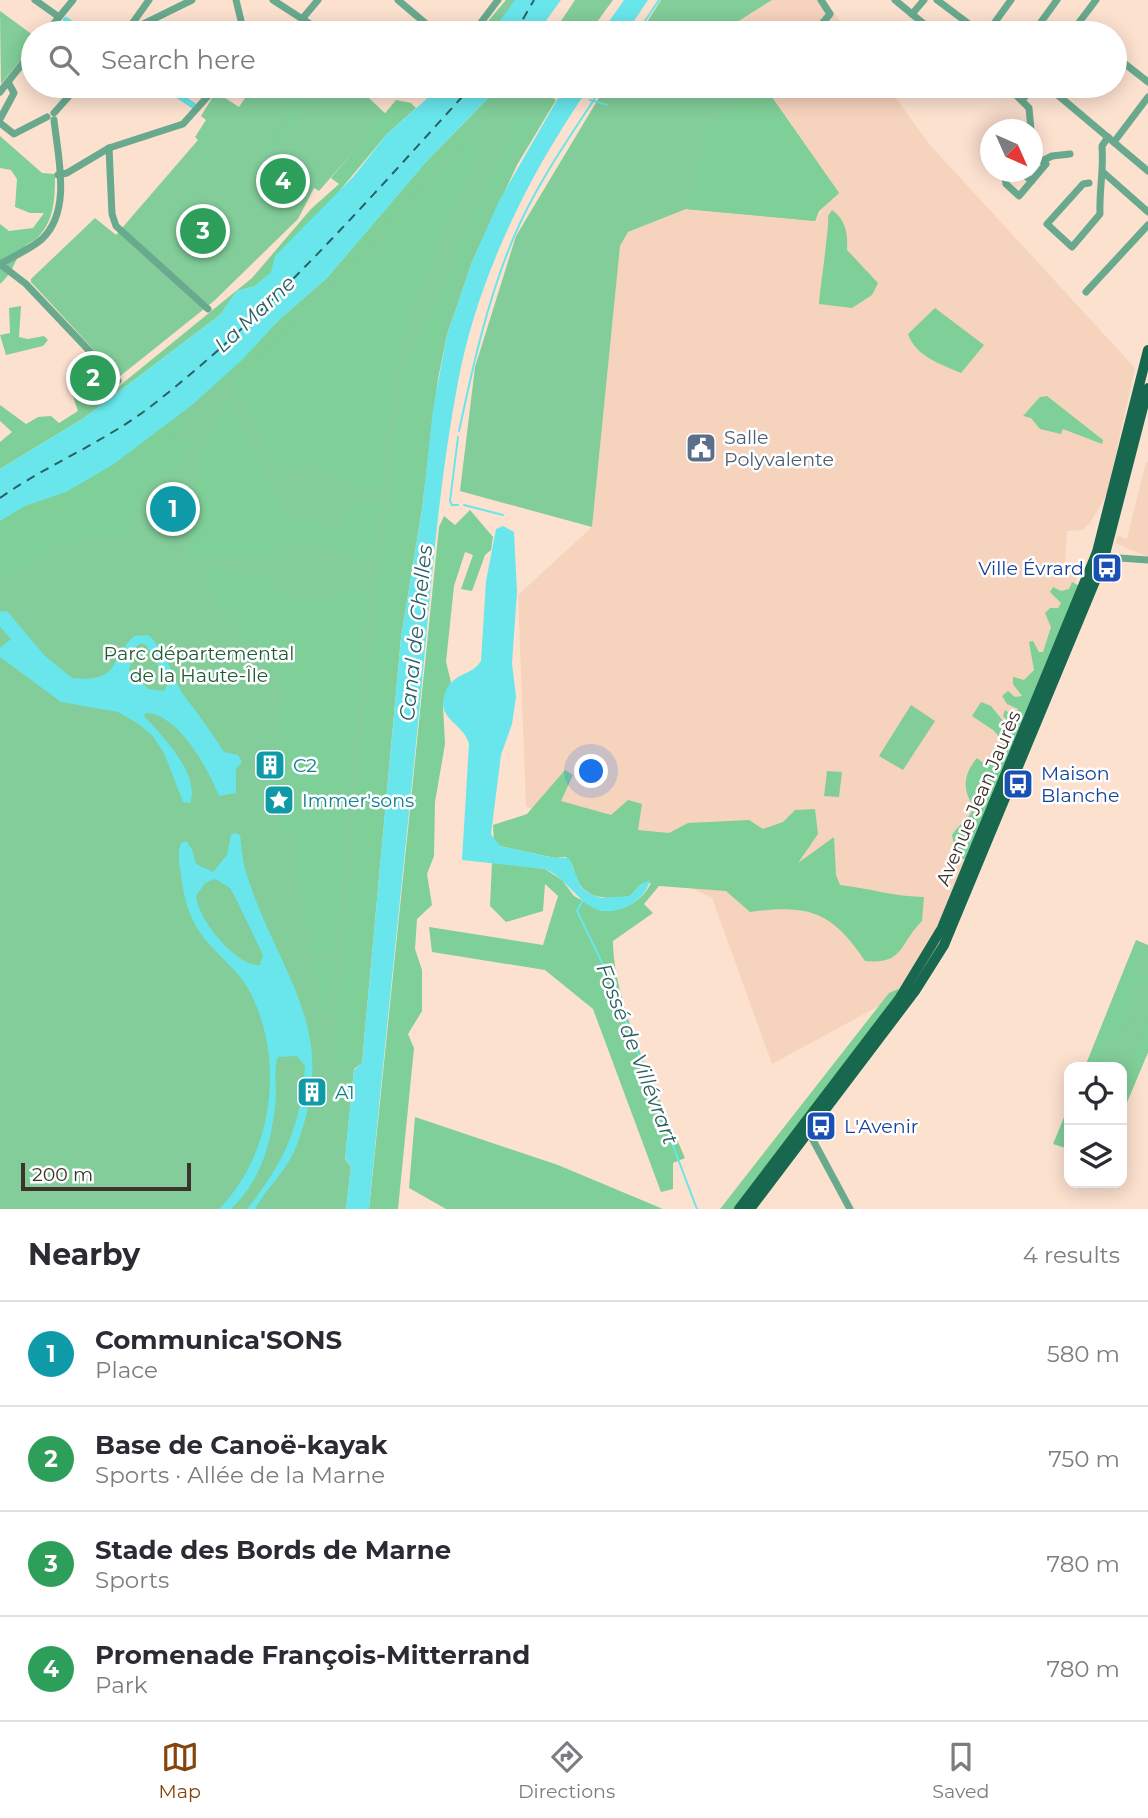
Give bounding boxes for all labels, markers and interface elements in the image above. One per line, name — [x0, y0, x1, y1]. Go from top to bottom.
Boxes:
search box — [21, 21, 1127, 98]
icon: search — [45, 41, 83, 79]
text: Search here — [101, 44, 256, 76]
north arrow — [980, 119, 1043, 182]
pin: 4 — [260, 155, 306, 207]
pin: 3 — [180, 205, 226, 257]
water label: La Marne — [209, 270, 300, 357]
pin: 2 — [70, 352, 116, 404]
place label: Salle Polyvalente — [724, 426, 834, 471]
public building icon: Salle Polyvalente — [684, 431, 718, 465]
pin: 1 — [150, 483, 196, 535]
water label: Canal de Chelles — [394, 544, 437, 722]
bus stop icon: Ville Évrard — [1090, 551, 1124, 585]
place label: Ville Évrard — [978, 557, 1084, 580]
park label: Parc départemental de la Haute-Île — [104, 642, 294, 687]
street label: Avenue Jean Jaurès — [931, 707, 1026, 889]
building icon: C2 — [253, 748, 287, 782]
place label: C2 — [293, 754, 317, 777]
your location — [574, 754, 608, 788]
place label: Maison Blanche — [1041, 762, 1119, 807]
bus stop icon: Maison Blanche — [1001, 767, 1035, 801]
place icon: Immer'sons — [262, 783, 296, 817]
place label: Immer'sons — [302, 789, 414, 812]
water label: Fossé de Villévrart — [591, 960, 684, 1148]
map controls — [1064, 1062, 1127, 1188]
button: locate — [1064, 1062, 1127, 1125]
building icon: A1 — [295, 1075, 329, 1109]
place label: A1 — [335, 1081, 355, 1104]
bus stop icon: L'Avenir — [804, 1109, 838, 1143]
place label: L'Avenir — [844, 1115, 918, 1138]
button: layers — [1064, 1125, 1127, 1188]
scale bar — [21, 1160, 191, 1192]
text: 200 m — [32, 1163, 93, 1186]
text: Nearby — [28, 1236, 140, 1273]
text: 4 results — [1023, 1241, 1120, 1269]
text: Communica'SONS — [95, 1324, 342, 1356]
text: 1 — [46, 1340, 56, 1368]
text: 580 m — [1047, 1340, 1120, 1368]
text: Place — [95, 1356, 158, 1384]
text: Base de Canoë-kayak — [95, 1429, 387, 1461]
text: 2 — [44, 1445, 58, 1473]
text: 750 m — [1048, 1445, 1120, 1473]
text: Sports · Allée de la Marne — [95, 1461, 385, 1489]
text: Stade des Bords de Marne — [95, 1534, 451, 1566]
text: 3 — [44, 1550, 58, 1578]
text: 780 m — [1047, 1550, 1120, 1578]
text: Sports — [95, 1566, 169, 1594]
text: Promenade François-Mitterrand — [95, 1639, 530, 1671]
text: 4 — [43, 1655, 59, 1683]
text: 780 m — [1047, 1655, 1120, 1683]
text: Park — [95, 1671, 148, 1699]
tab: Map — [159, 1738, 201, 1803]
tab: Directions — [518, 1738, 615, 1803]
tab: Saved — [932, 1738, 989, 1803]

